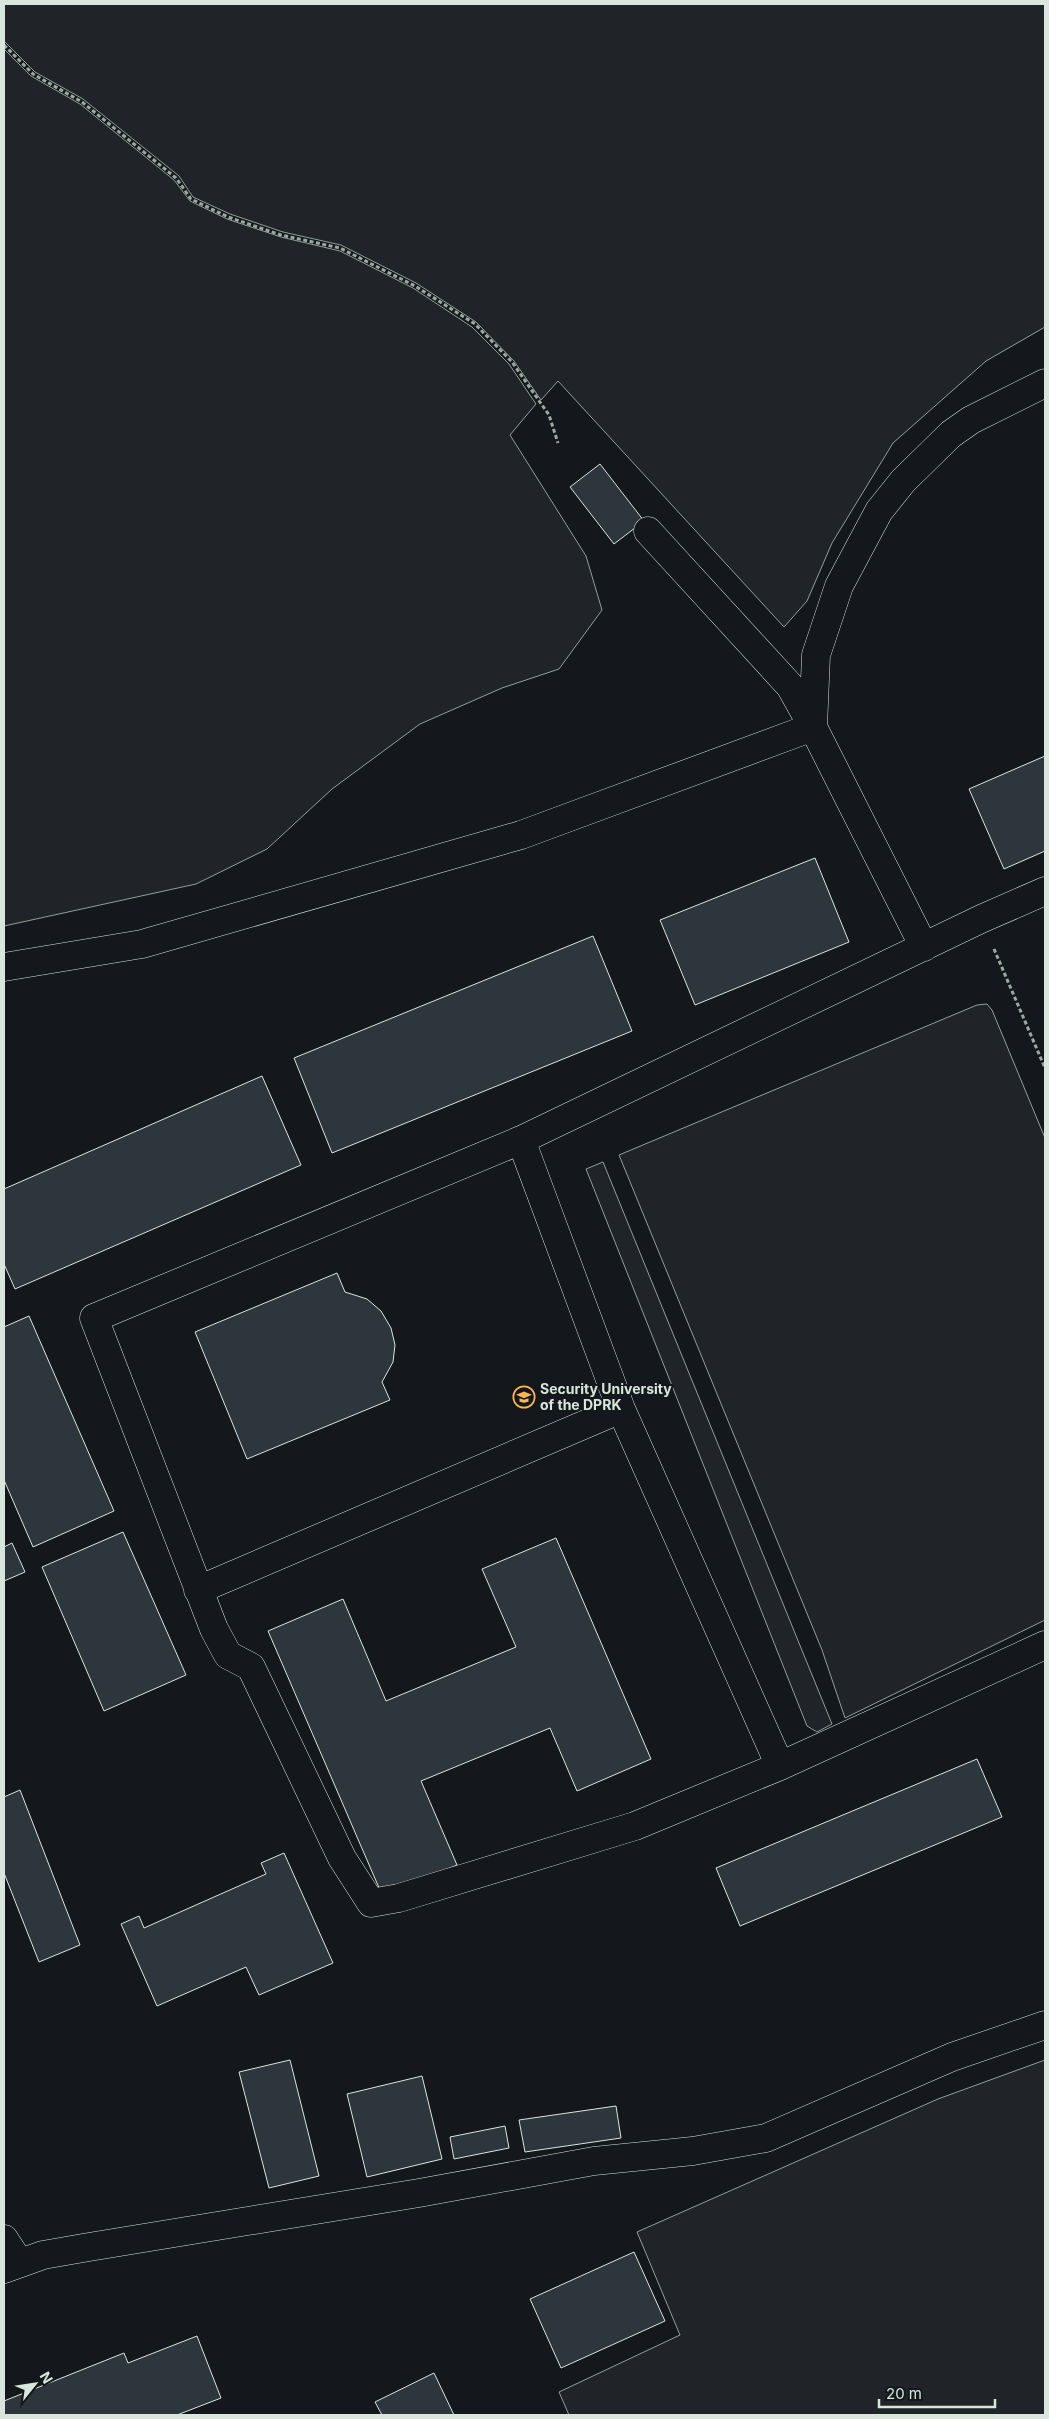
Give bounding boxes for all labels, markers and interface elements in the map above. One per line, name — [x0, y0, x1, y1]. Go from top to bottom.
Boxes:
place label: Security University of the DPRK — [540, 1380, 672, 1413]
school or university icon: Security University of the DPRK — [512, 1385, 536, 1409]
north arrow — [10, 2359, 60, 2409]
text: N — [37, 2368, 57, 2386]
scale bar — [879, 2376, 995, 2408]
text: 20 m — [886, 2384, 922, 2403]

